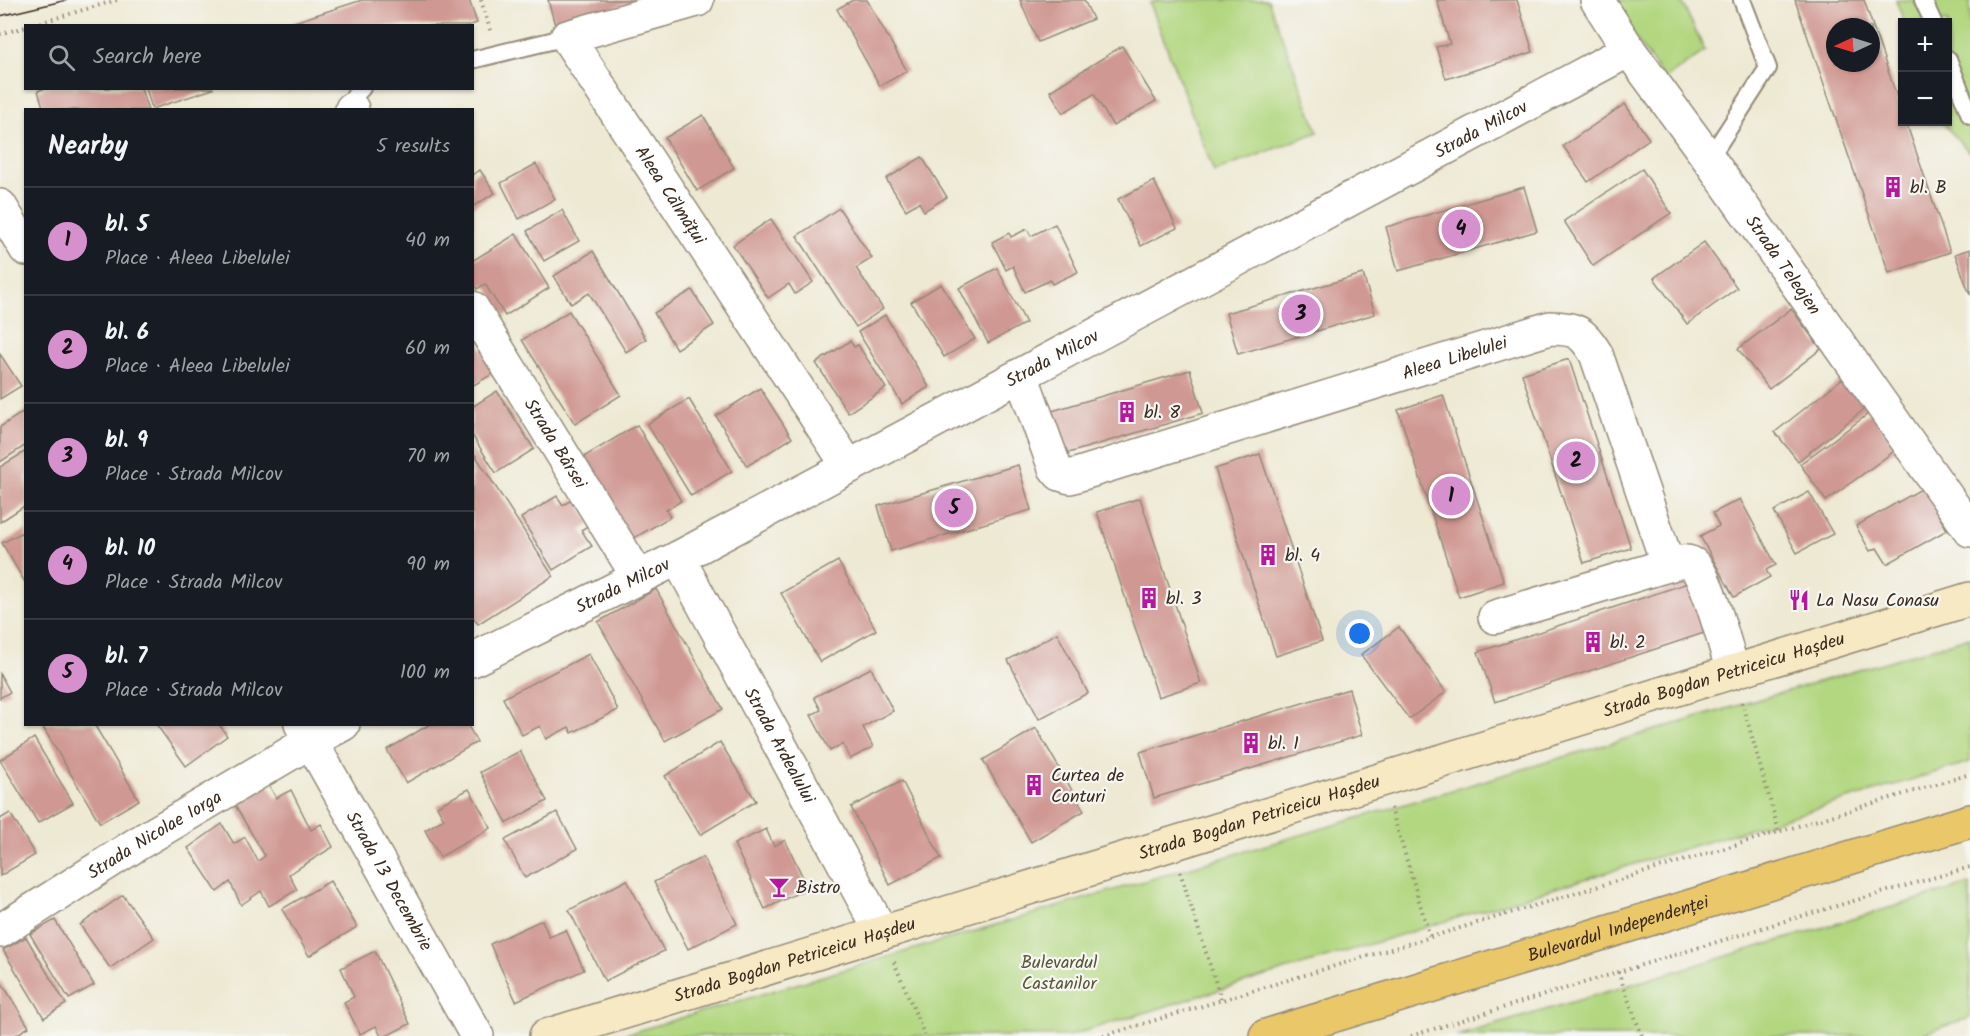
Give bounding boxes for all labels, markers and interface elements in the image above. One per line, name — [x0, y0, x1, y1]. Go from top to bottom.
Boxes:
north arrow — [1826, 18, 1880, 72]
map controls — [1898, 18, 1952, 126]
button: + — [1898, 18, 1952, 72]
search box — [24, 24, 474, 90]
text: Search here — [93, 40, 201, 75]
icon: search — [45, 41, 78, 74]
button: − — [1898, 72, 1952, 126]
street label: Strada Milcov — [1430, 93, 1534, 167]
text: Nearby — [48, 126, 128, 168]
text: 5 results — [376, 131, 450, 163]
street label: Aleea Călmățui — [626, 140, 713, 252]
place label: bl. B — [1910, 174, 1947, 203]
building icon: bl. B — [1881, 175, 1905, 199]
pin: 4 — [1442, 206, 1480, 252]
text: bl. 5 — [105, 208, 148, 243]
street label: Strada Teleajen — [1737, 210, 1828, 322]
text: 1 — [64, 225, 71, 257]
text: 40 m — [405, 225, 450, 257]
text: Place · Aleea Libelulei — [105, 243, 290, 275]
pin: 3 — [1282, 292, 1320, 336]
text: bl. 6 — [105, 316, 149, 351]
street label: Strada Milcov — [1001, 322, 1105, 396]
street label: Aleea Libelulei — [1399, 329, 1512, 389]
text: 2 — [62, 333, 73, 365]
text: 60 m — [405, 333, 450, 365]
text: Place · Aleea Libelulei — [105, 351, 290, 383]
street label: Strada Bârsei — [515, 393, 594, 495]
place label: bl. 8 — [1144, 399, 1180, 428]
building icon: bl. 8 — [1115, 400, 1139, 424]
text: bl. 9 — [105, 424, 148, 459]
pin: 2 — [1556, 438, 1596, 484]
text: 3 — [62, 441, 73, 473]
text: 70 m — [407, 441, 450, 473]
text: Place · Strada Milcov — [105, 459, 282, 491]
pin: 1 — [1432, 474, 1470, 518]
pin: 5 — [934, 486, 974, 530]
text: bl. 10 — [105, 532, 155, 567]
place label: bl. 4 — [1285, 542, 1320, 571]
building icon: bl. 4 — [1256, 543, 1280, 567]
text: 4 — [62, 549, 73, 581]
text: 90 m — [406, 549, 450, 581]
street label: Strada Milcov — [571, 551, 676, 622]
text: Place · Strada Milcov — [105, 567, 282, 599]
place label: bl. 3 — [1166, 585, 1202, 614]
building icon: bl. 3 — [1137, 586, 1161, 610]
place label: La Nasu Conasu — [1816, 587, 1939, 616]
restaurant icon: La Nasu Conasu — [1787, 588, 1811, 612]
your location — [1345, 619, 1374, 648]
street label: Strada Bogdan Petriceicu Hașdeu — [1600, 625, 1849, 727]
place label: bl. 2 — [1610, 629, 1646, 658]
building icon: bl. 2 — [1581, 630, 1605, 654]
text: bl. 7 — [105, 640, 147, 675]
text: 5 — [62, 657, 73, 689]
text: 100 m — [400, 657, 450, 689]
text: Place · Strada Milcov — [105, 675, 282, 707]
street label: Strada Ardealului — [735, 682, 822, 810]
place label: bl. 1 — [1268, 730, 1299, 759]
building icon: bl. 1 — [1239, 731, 1263, 755]
place label: Curtea de Conturi — [1051, 762, 1124, 812]
street label: Strada Bogdan Petriceicu Hașdeu — [1135, 768, 1384, 869]
building icon: Curtea de Conturi — [1022, 773, 1046, 797]
street label: Strada Nicolae Iorga — [82, 784, 228, 888]
street label: Strada 13 Decembrie — [337, 806, 439, 957]
place label: Bistro — [796, 874, 841, 903]
bar icon: Bistro — [767, 875, 791, 899]
street label: Bulevardul Independenței — [1524, 888, 1713, 971]
street label: Strada Bogdan Petriceicu Hașdeu — [671, 910, 920, 1012]
park label: Bulevardul Castanilor — [1021, 949, 1098, 999]

